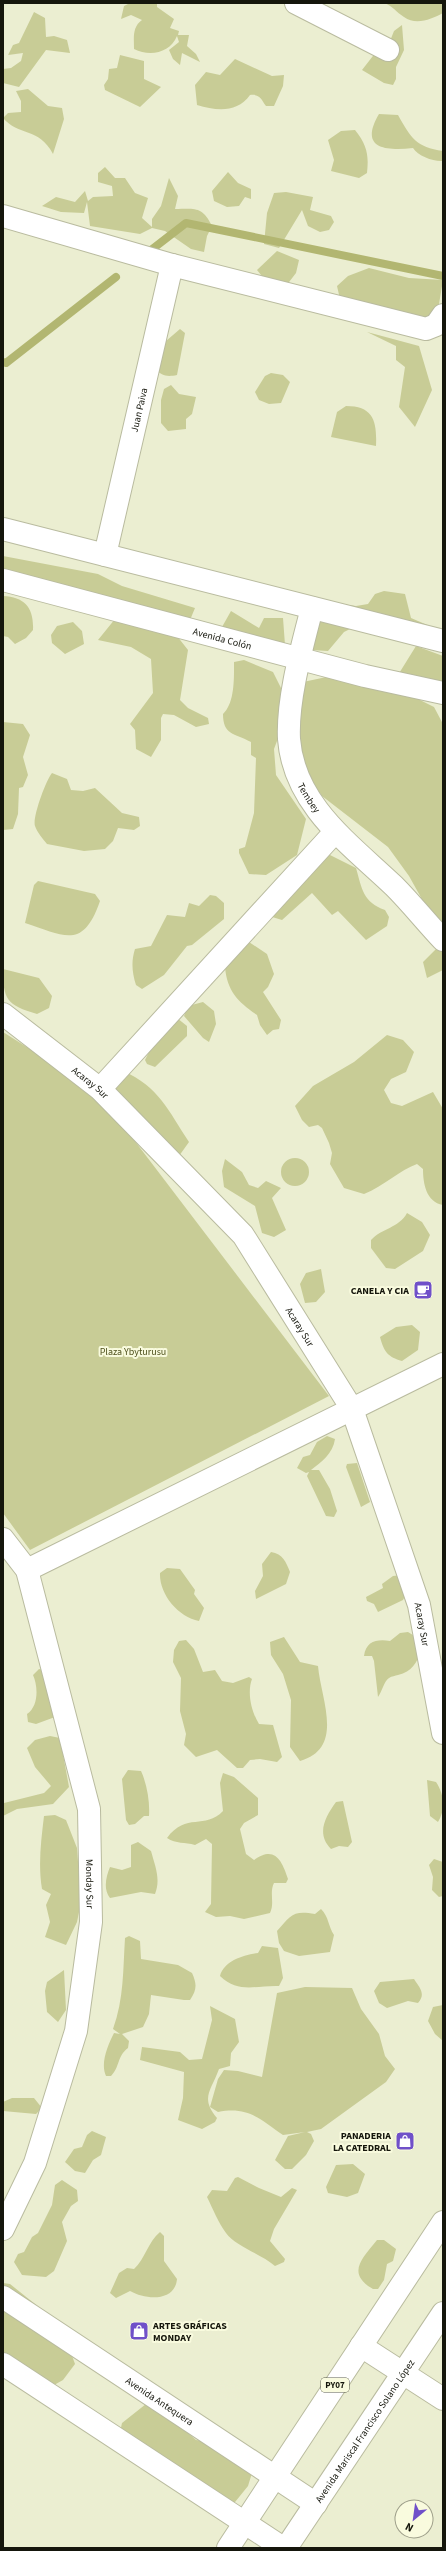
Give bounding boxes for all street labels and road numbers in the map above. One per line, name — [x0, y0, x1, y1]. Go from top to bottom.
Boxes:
street label: Juan Paiva — [128, 387, 151, 434]
street label: Avenida Colón — [191, 625, 253, 654]
street label: Tembey — [294, 780, 323, 816]
street label: Acaray Sur — [68, 1064, 112, 1102]
street label: Acaray Sur — [282, 1305, 317, 1350]
street label: Acaray Sur — [411, 1601, 433, 1648]
street label: Monday Sur — [82, 1859, 97, 1909]
street label: Avenida Mariscal Francisco Solano López — [312, 2357, 418, 2506]
street label: Avenida Antequera — [122, 2374, 196, 2429]
road number: PY07 — [321, 2378, 349, 2392]

